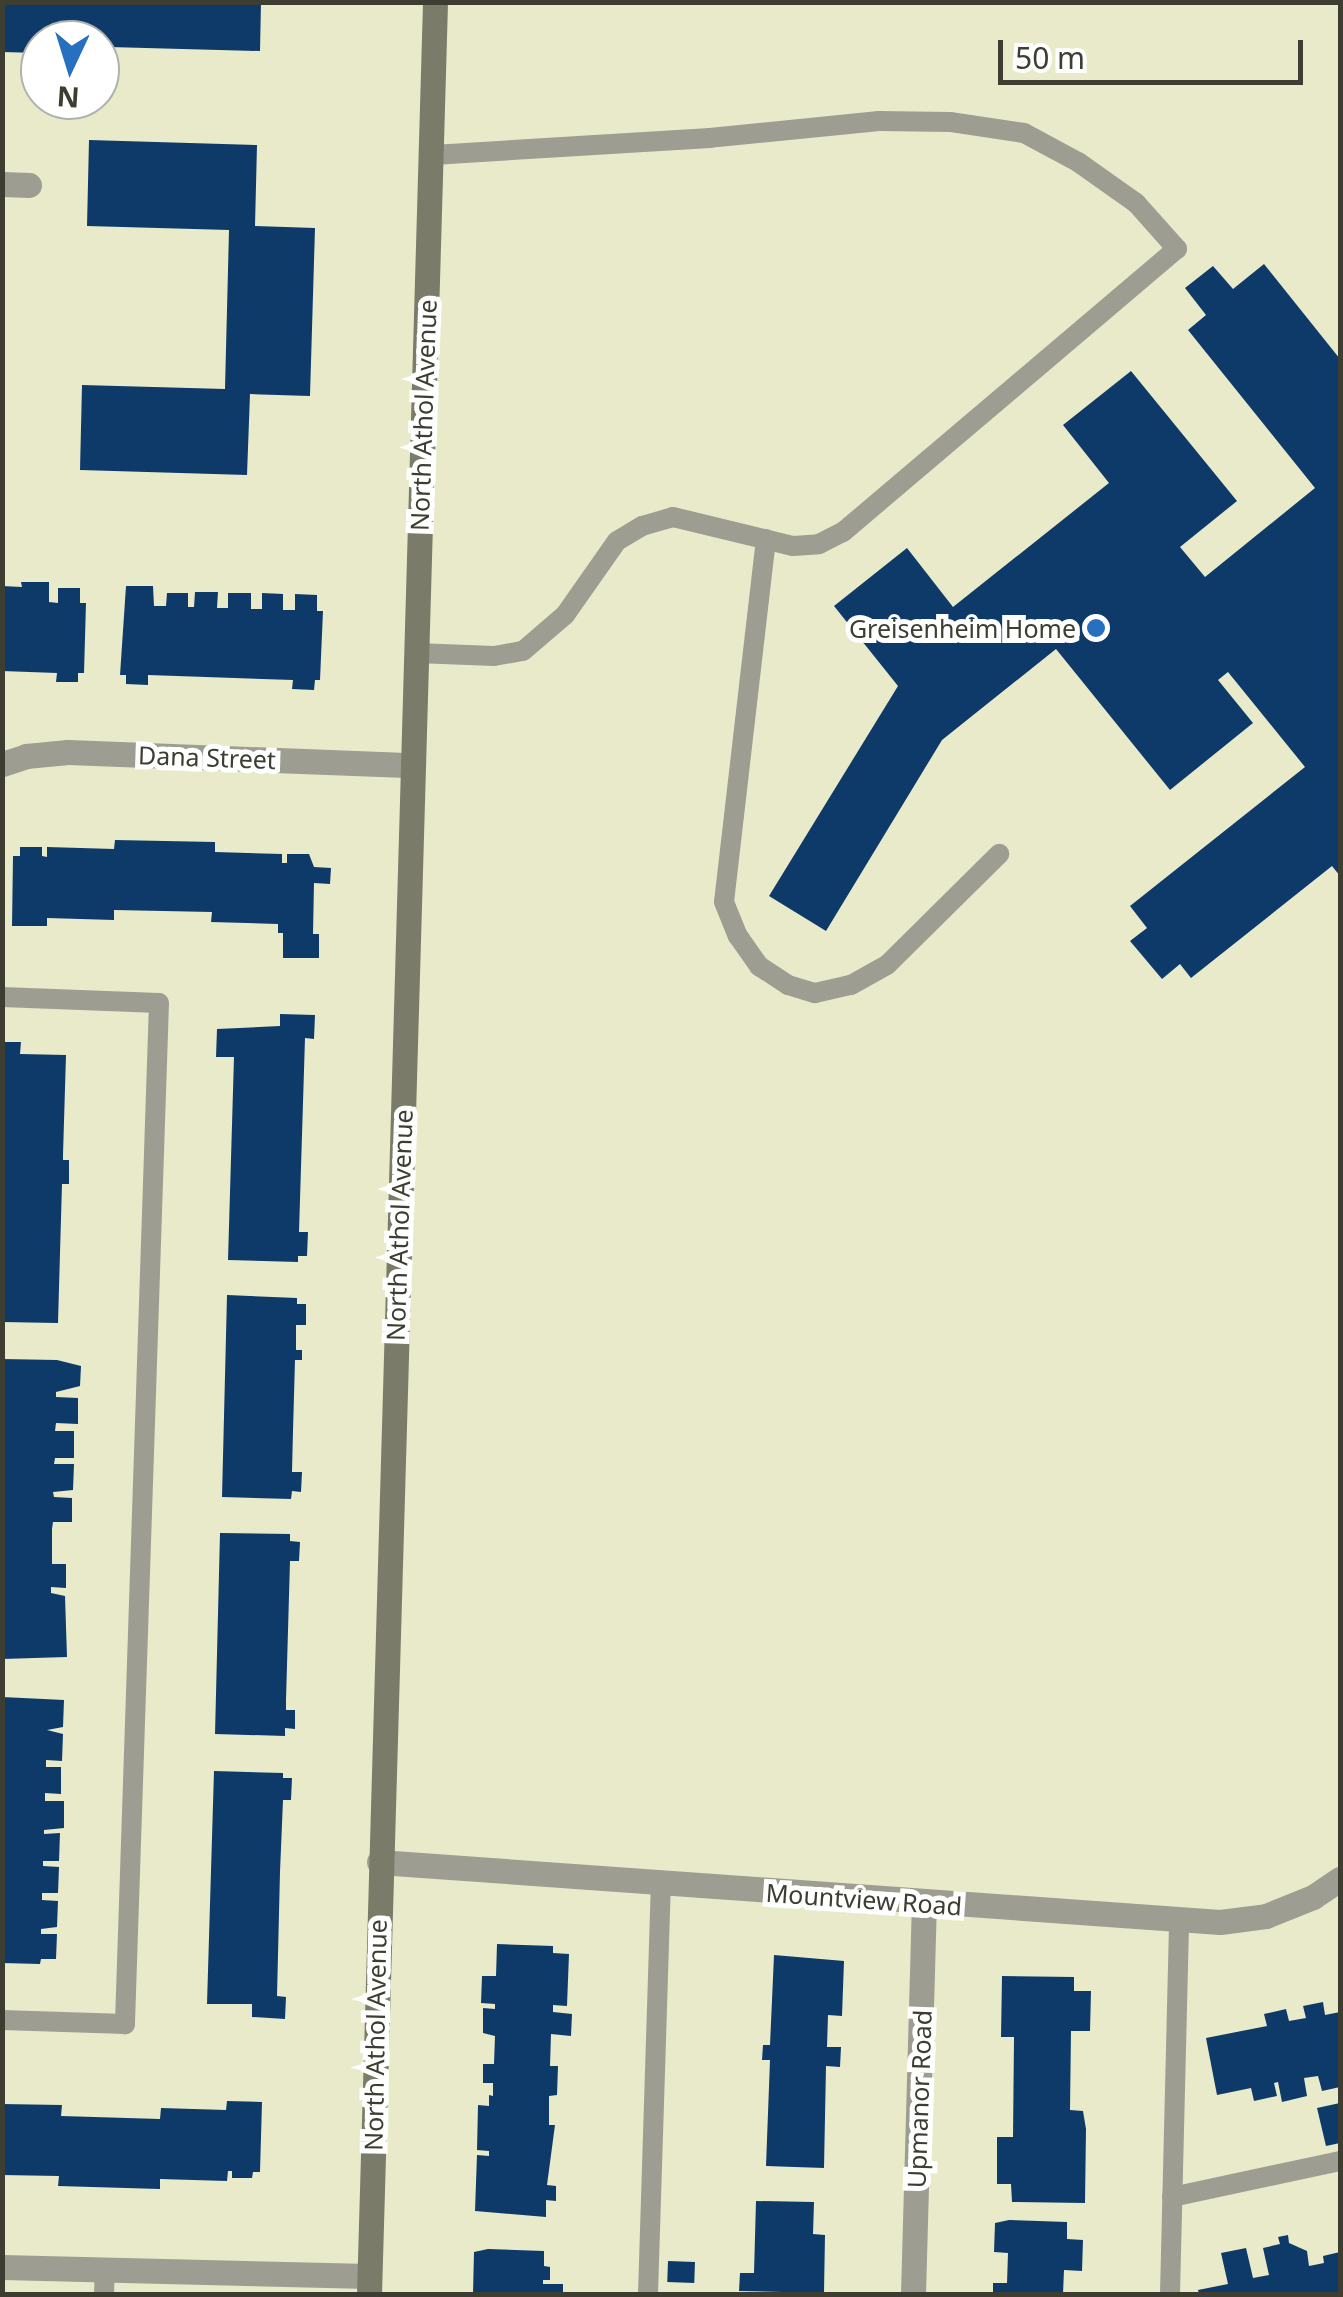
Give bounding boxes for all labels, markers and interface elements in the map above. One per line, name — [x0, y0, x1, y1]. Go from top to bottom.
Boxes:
north arrow — [20, 20, 120, 120]
scale bar — [1003, 20, 1308, 82]
text: 50 m — [1015, 37, 1085, 78]
text: N — [55, 78, 81, 118]
street label: North Athol Avenue — [404, 299, 442, 531]
place label: Greisenheim Home — [849, 613, 1076, 643]
marker: Greisenheim Home — [1085, 617, 1107, 639]
street label: Dana Street — [137, 740, 277, 774]
street label: North Athol Avenue — [380, 1109, 418, 1341]
street label: Mountview Road — [765, 1877, 963, 1921]
street label: North Athol Avenue — [358, 1919, 392, 2151]
street label: Upmanor Road — [901, 2009, 937, 2189]

